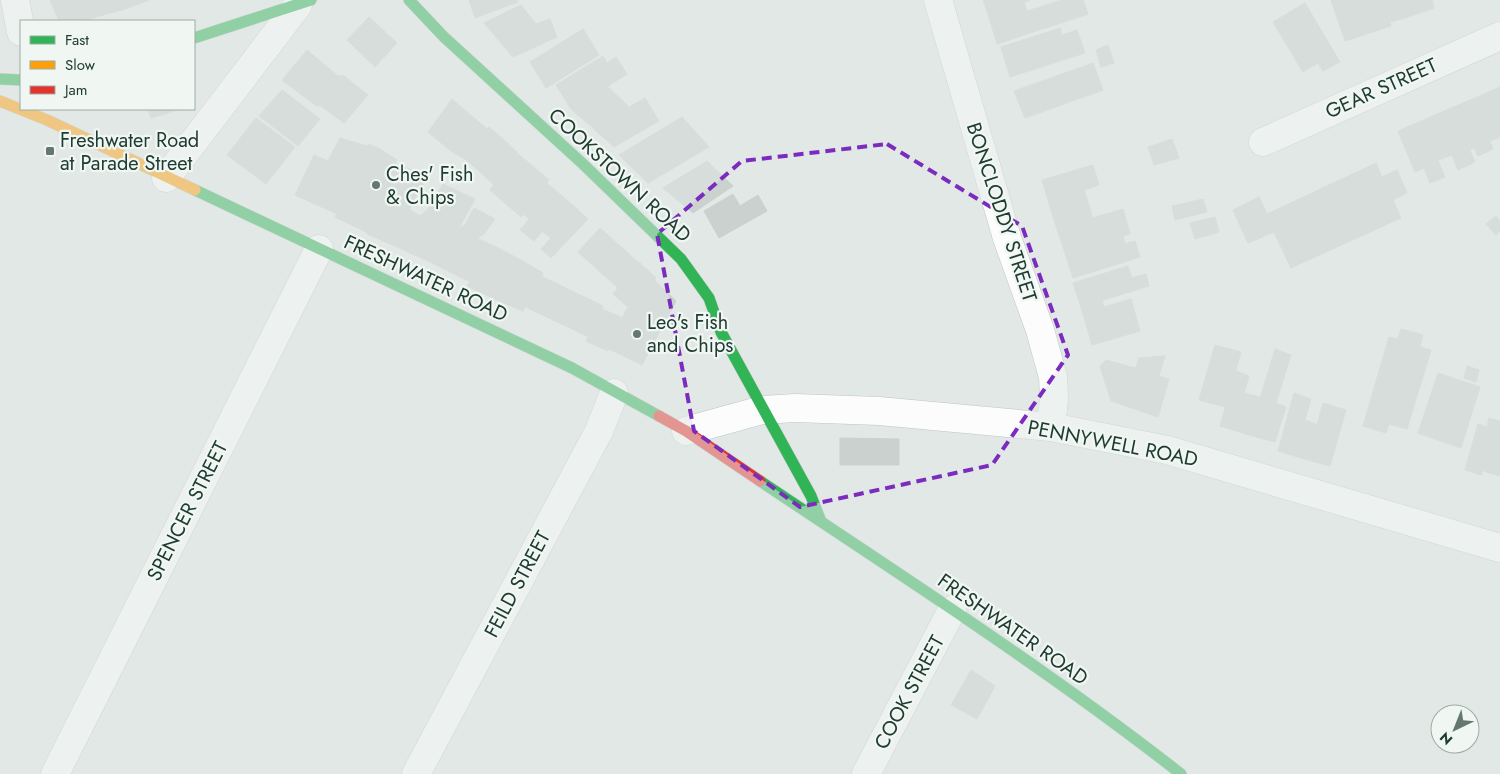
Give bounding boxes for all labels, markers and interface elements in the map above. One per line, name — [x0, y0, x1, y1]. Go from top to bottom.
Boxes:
legend — [20, 20, 195, 110]
text: Fast — [65, 29, 89, 51]
street label: GEAR STREET — [1321, 51, 1442, 126]
text: Slow — [65, 54, 96, 76]
text: Jam — [63, 79, 88, 101]
street label: COOKSTOWN ROAD — [542, 101, 697, 249]
street label: BONCLODDY STREET — [959, 119, 1044, 306]
place label: Freshwater Road at Parade Street — [60, 126, 199, 178]
marker: Freshwater Road at Parade Street — [44, 145, 56, 157]
place label: Ches' Fish & Chips — [386, 160, 473, 212]
marker: Ches' Fish & Chips — [370, 179, 382, 191]
street label: FRESHWATER ROAD — [339, 228, 512, 329]
place label: Leo's Fish and Chips — [647, 308, 733, 360]
marker: Leo's Fish and Chips — [631, 328, 643, 340]
street label: PENNYWELL ROAD — [1025, 413, 1200, 474]
street label: SPENCER STREET — [140, 436, 235, 586]
street label: FEILD STREET — [477, 525, 558, 643]
street label: FRESHWATER ROAD — [932, 567, 1094, 692]
street label: COOK STREET — [867, 629, 952, 754]
north arrow — [1430, 704, 1480, 754]
text: N — [1435, 727, 1457, 750]

